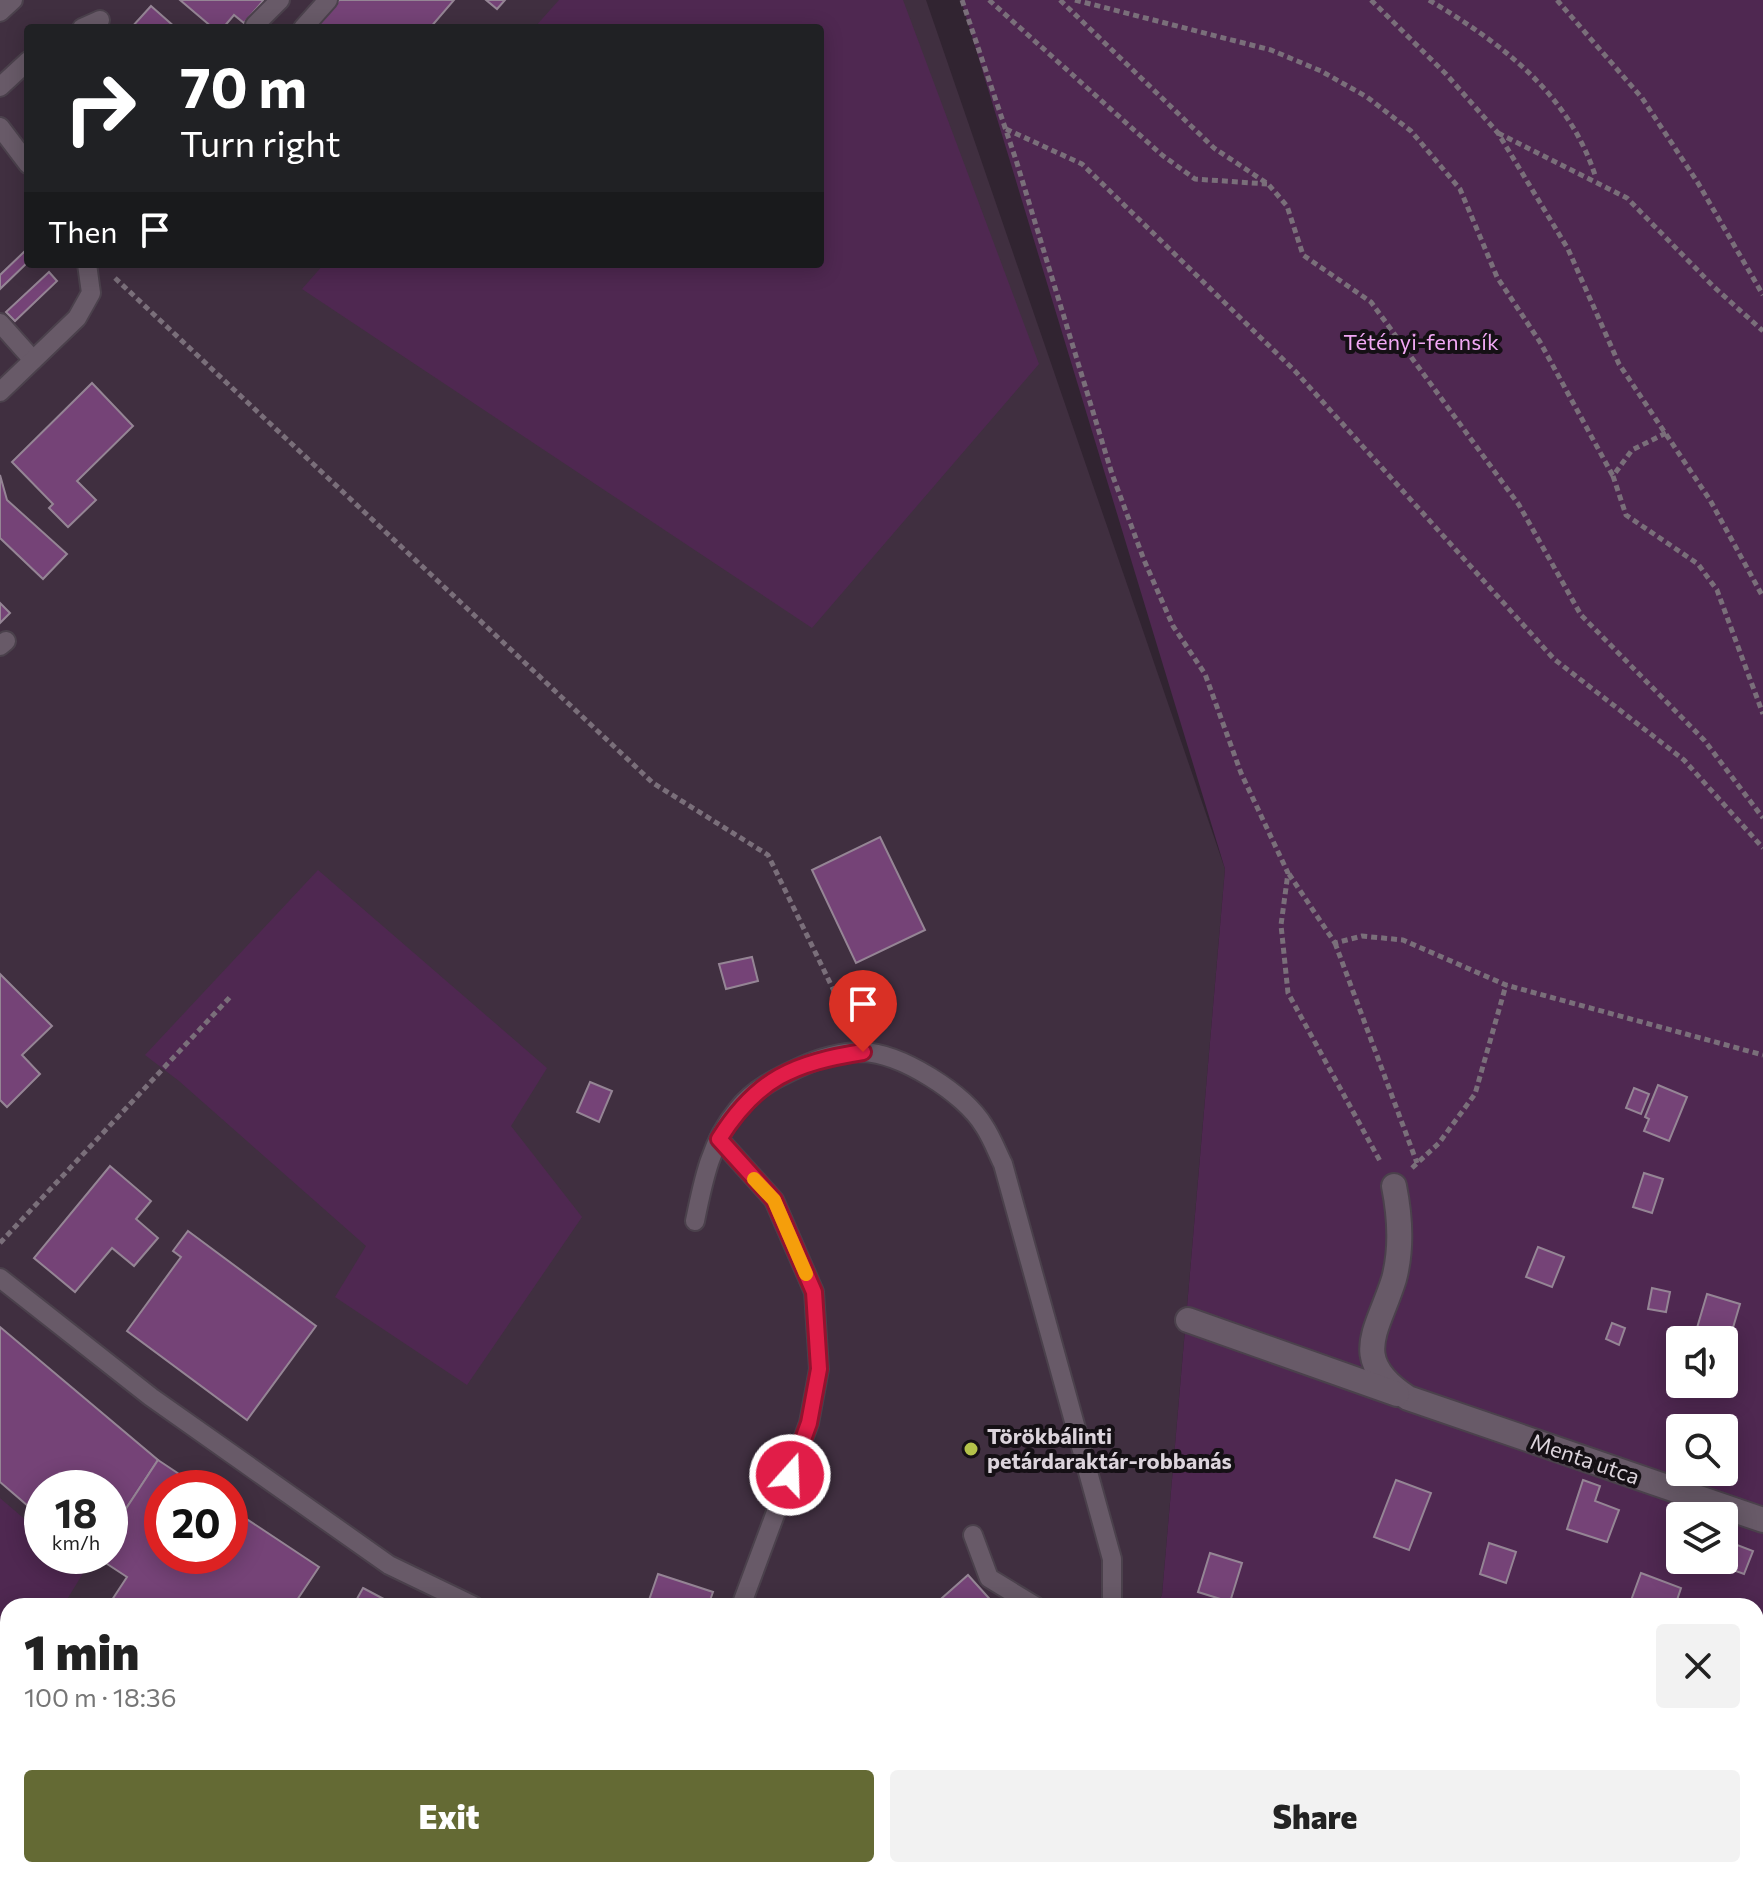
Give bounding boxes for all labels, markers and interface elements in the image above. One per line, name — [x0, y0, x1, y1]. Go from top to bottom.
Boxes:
text: 70 m — [180, 51, 307, 120]
icon: right — [48, 56, 152, 160]
text: Turn right — [180, 120, 341, 164]
icon: arrive — [133, 208, 177, 252]
text: Then — [48, 212, 117, 249]
park label: Tétényi-fennsík — [1343, 328, 1499, 355]
pin — [829, 970, 897, 1052]
icon: arrive — [841, 982, 885, 1026]
map controls — [1666, 1326, 1738, 1574]
button: sound — [1666, 1326, 1738, 1398]
button: search — [1666, 1414, 1738, 1486]
place label: Törökbálinti petárdaraktár-robbanás — [987, 1422, 1232, 1474]
street label: Menta utca — [1527, 1427, 1643, 1490]
position arrow — [748, 1433, 832, 1517]
marker: Törökbálinti petárdaraktár-robbanás — [962, 1440, 980, 1458]
speed limit sign: 20 — [144, 1470, 248, 1574]
text: 18 — [55, 1487, 97, 1536]
button: layers — [1666, 1502, 1738, 1574]
text: km/h — [52, 1530, 100, 1554]
text: 1 min — [24, 1621, 139, 1680]
button: close — [1656, 1624, 1740, 1708]
text: 100 m · 18:36 — [24, 1681, 176, 1712]
button: Exit — [24, 1770, 874, 1862]
button: Share — [890, 1770, 1740, 1862]

